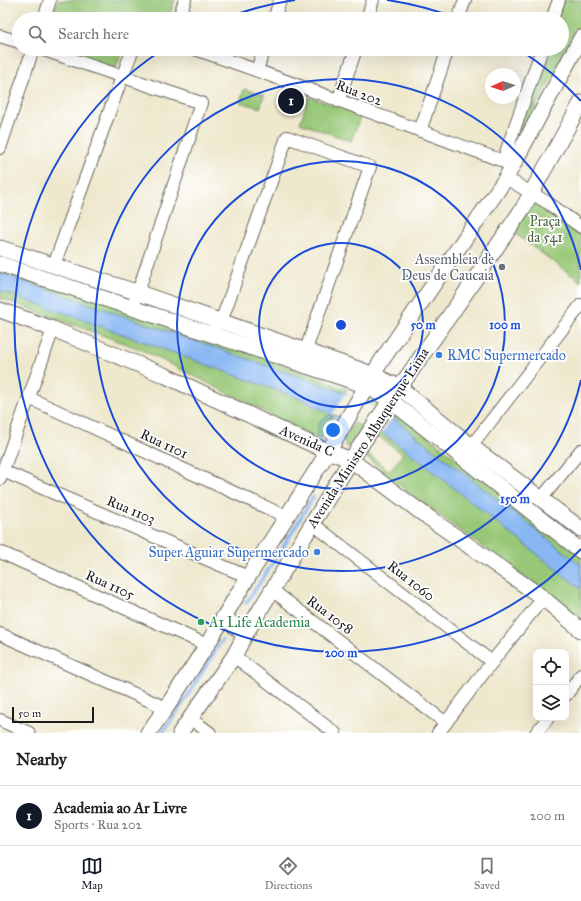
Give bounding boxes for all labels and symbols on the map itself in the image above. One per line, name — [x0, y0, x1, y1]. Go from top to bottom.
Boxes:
north arrow — [485, 68, 521, 104]
street label: Rua 202 — [334, 76, 385, 110]
pin: 1 — [278, 86, 304, 116]
park label: Praça da 541 — [527, 213, 563, 246]
place label: Assembleia de Deus de Caucaia — [401, 251, 494, 284]
marker: Assembleia de Deus de Caucaia — [497, 262, 507, 272]
centre of rings — [334, 318, 348, 332]
text: 50 m — [410, 318, 437, 332]
text: 100 m — [489, 318, 522, 332]
street label: Avenida Ministro Albuquerque Lima — [303, 345, 434, 533]
place label: RMC Supermercado — [447, 347, 566, 364]
marker: RMC Supermercado — [434, 350, 444, 360]
your location — [323, 420, 343, 440]
street label: Avenida C — [276, 421, 337, 461]
street label: Rua 1101 — [137, 426, 191, 463]
street label: Rua 1103 — [104, 492, 158, 528]
text: 150 m — [500, 492, 531, 506]
place label: Super Aguiar Supermercado — [148, 544, 309, 561]
marker: Super Aguiar Supermercado — [312, 547, 322, 557]
street label: Rua 1060 — [384, 557, 438, 605]
street label: Rua 1105 — [83, 567, 138, 603]
street label: Rua 1058 — [303, 592, 357, 638]
place label: A1 Life Academia — [208, 614, 310, 631]
marker: A1 Life Academia — [196, 617, 206, 627]
text: 200 m — [325, 646, 358, 660]
scale bar — [12, 705, 94, 724]

